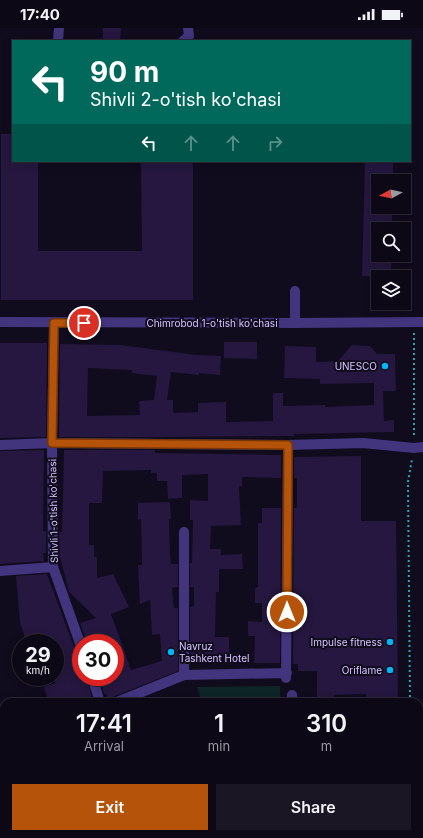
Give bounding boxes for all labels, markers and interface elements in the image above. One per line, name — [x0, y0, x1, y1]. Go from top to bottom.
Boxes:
text: 17:40 — [20, 5, 60, 24]
text: 90 m — [90, 55, 159, 89]
icon: left — [24, 56, 76, 108]
text: Shivli 2-o'tish ko'chasi — [90, 89, 281, 110]
icon: left — [138, 132, 160, 154]
icon: ahead — [180, 132, 202, 154]
icon: ahead — [222, 132, 244, 154]
icon: right — [264, 132, 286, 154]
north arrow — [371, 174, 411, 214]
map controls — [371, 174, 411, 310]
button: search — [371, 222, 411, 262]
button: layers — [371, 270, 411, 310]
pin — [67, 306, 101, 340]
icon: arrive — [73, 312, 95, 334]
street label: Chimrobod 1-o'tish ko'chasi — [146, 317, 278, 329]
place label: UNESCO — [335, 360, 377, 372]
marker: UNESCO — [380, 361, 390, 371]
street label: Shivli 1-o'tish ko'chasi — [46, 459, 60, 563]
position arrow — [266, 591, 308, 633]
speed limit sign: 30 — [72, 634, 124, 686]
place label: Impulse fitness — [310, 636, 382, 648]
marker: Impulse fitness — [385, 637, 395, 647]
place label: Navruz Tashkent Hotel — [179, 640, 249, 664]
text: 29 — [25, 643, 51, 667]
marker: Navruz Tashkent Hotel — [166, 647, 176, 657]
text: km/h — [26, 664, 50, 676]
place label: Oriflame — [342, 664, 382, 676]
marker: Oriflame — [385, 665, 395, 675]
text: 17:41 — [76, 709, 132, 738]
text: 1 — [214, 709, 224, 738]
text: 310 — [306, 709, 347, 738]
text: Arrival — [84, 738, 124, 754]
text: min — [208, 738, 230, 754]
text: m — [321, 738, 332, 754]
button: Exit — [12, 784, 208, 830]
button: Share — [216, 784, 411, 830]

